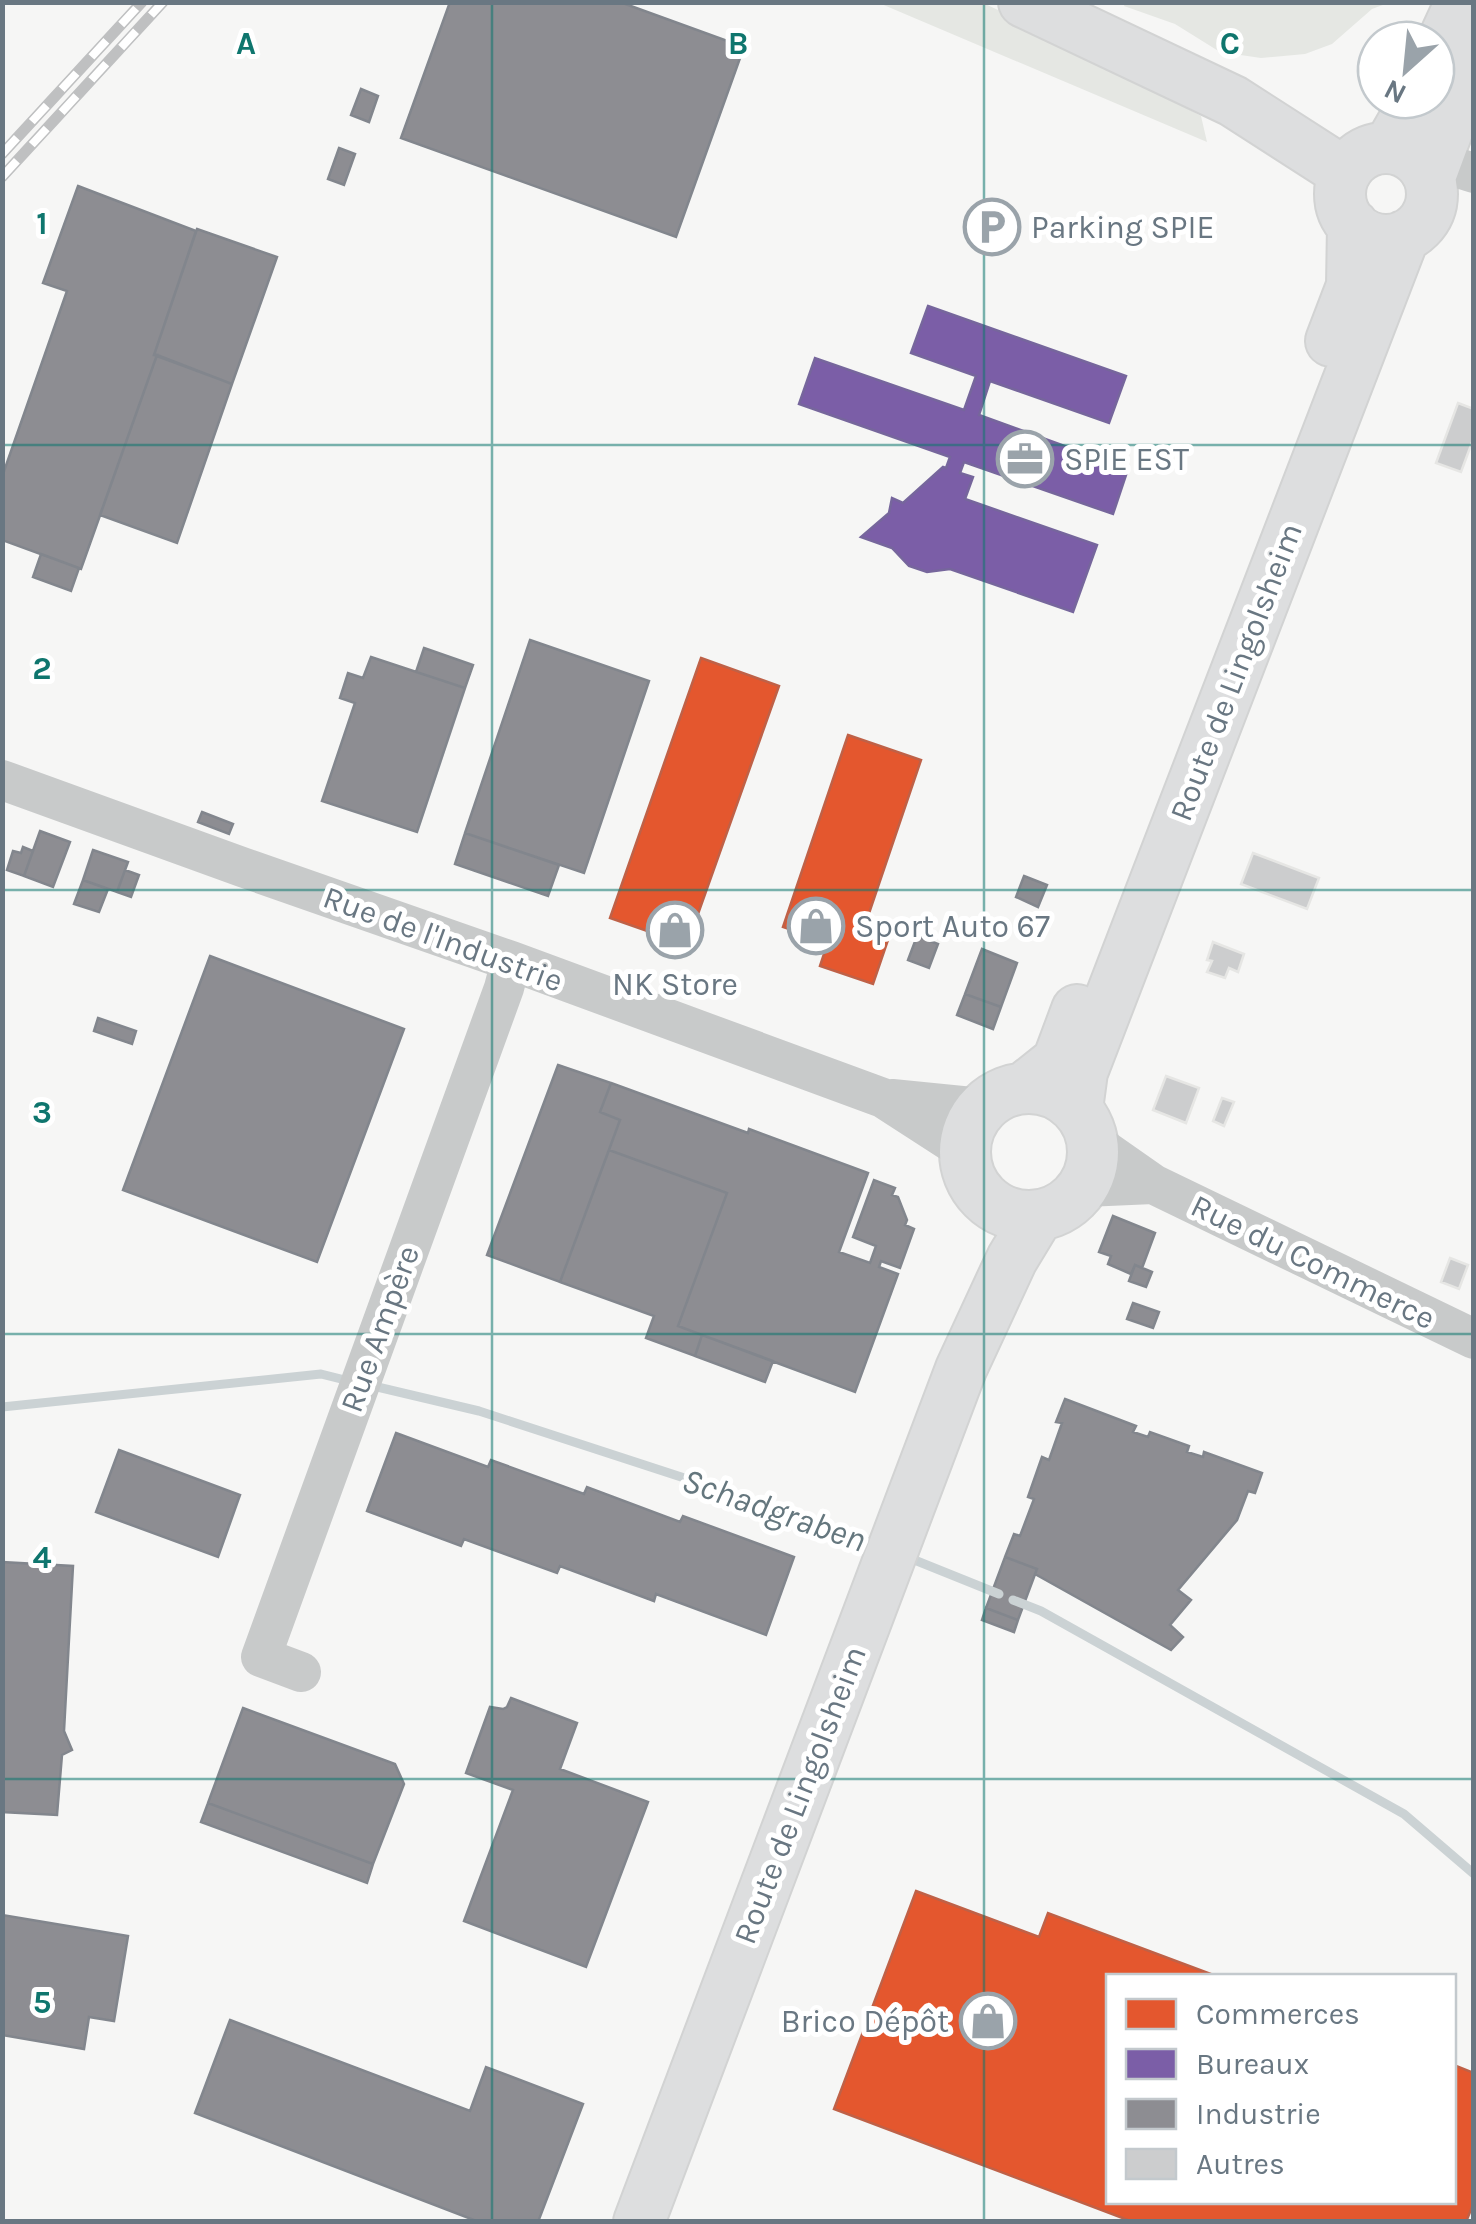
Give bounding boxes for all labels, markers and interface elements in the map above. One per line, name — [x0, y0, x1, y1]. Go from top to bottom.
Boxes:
north arrow — [1356, 20, 1456, 120]
text: A — [236, 25, 256, 62]
text: B — [728, 25, 748, 62]
text: C — [1220, 25, 1240, 62]
text: N — [1378, 73, 1411, 111]
parking icon: Parking SPIE — [962, 197, 1022, 257]
text: 1 — [36, 205, 48, 242]
place label: Parking SPIE — [1031, 209, 1214, 246]
office icon: SPIE EST — [995, 429, 1055, 489]
place label: SPIE EST — [1064, 441, 1189, 478]
street label: Route de Lingolsheim — [1162, 518, 1310, 826]
text: 2 — [32, 650, 52, 687]
street label: Rue de l'Industrie — [318, 878, 568, 1000]
shop icon: Sport Auto 67 — [786, 896, 846, 956]
shop icon: NK Store — [645, 900, 705, 960]
place label: Sport Auto 67 — [855, 908, 1050, 945]
place label: NK Store — [612, 966, 738, 1003]
text: 3 — [32, 1094, 52, 1131]
street label: Rue du Commerce — [1185, 1187, 1441, 1337]
street label: Rue Ampère — [333, 1241, 427, 1417]
water label: Schadgraben — [677, 1459, 871, 1561]
text: 4 — [32, 1539, 52, 1576]
street label: Route de Lingolsheim — [726, 1641, 874, 1949]
legend — [1106, 1974, 1456, 2204]
text: 5 — [33, 1984, 51, 2021]
shop icon: Brico Dépôt — [958, 1991, 1018, 2051]
text: Commerces — [1196, 1996, 1360, 2032]
place label: Brico Dépôt — [781, 2003, 949, 2040]
text: Bureaux — [1196, 2046, 1309, 2082]
text: Industrie — [1196, 2096, 1321, 2132]
text: Autres — [1196, 2146, 1285, 2182]

